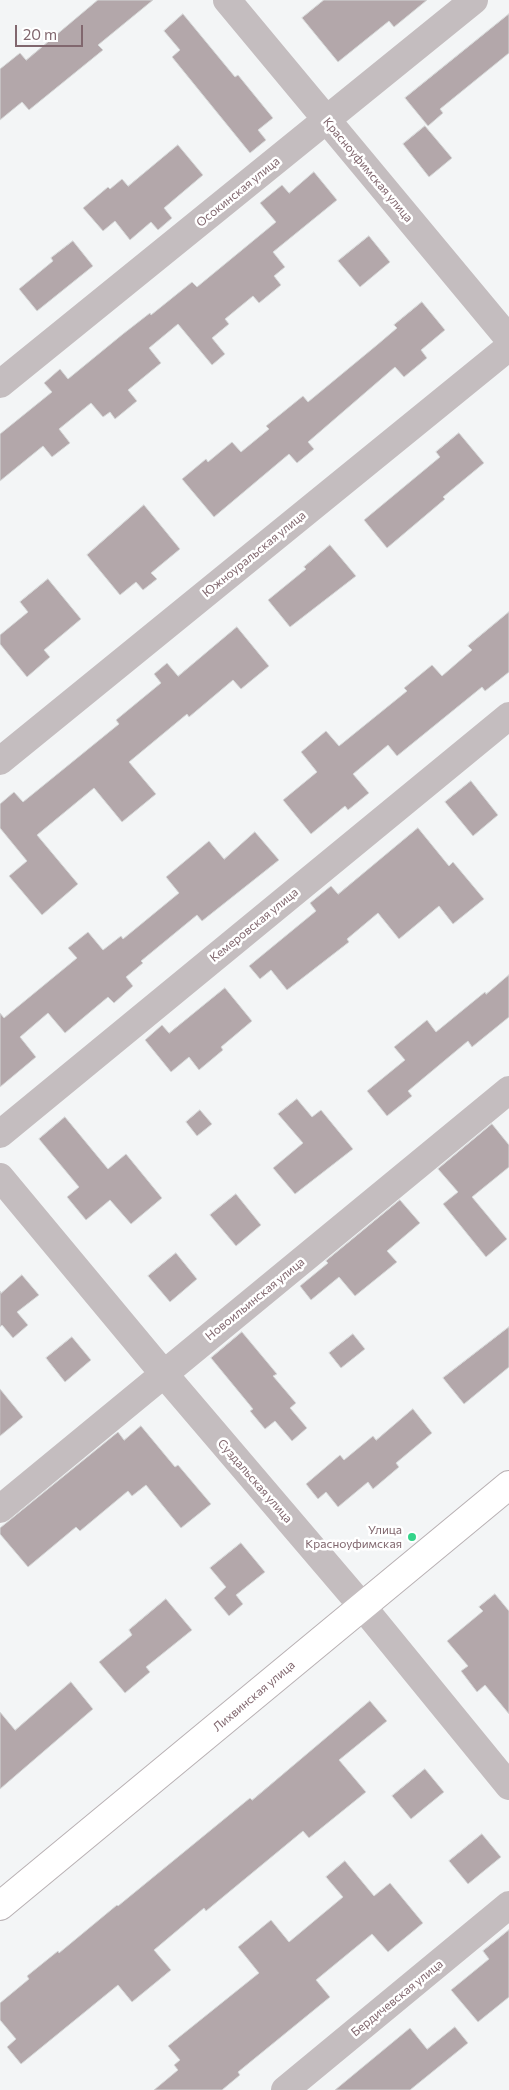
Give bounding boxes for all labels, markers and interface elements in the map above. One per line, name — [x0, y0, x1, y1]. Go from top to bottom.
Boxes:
scale bar — [18, 15, 85, 47]
text: 20 m — [23, 25, 57, 43]
street label: Красноуфимская улица — [320, 115, 416, 225]
street label: Осокинская улица — [193, 154, 283, 230]
street label: Южноуральская улица — [199, 508, 309, 600]
street label: Кемеровская улица — [207, 885, 301, 965]
street label: Новоильинская улица — [203, 1255, 307, 1343]
street label: Суздальская улица — [215, 1436, 295, 1526]
place label: Улица Красноуфимская — [305, 1523, 402, 1551]
marker: Улица Красноуфимская — [406, 1531, 418, 1543]
street label: Лихвинская улица — [210, 1658, 298, 1734]
street label: Бердичевская улица — [348, 1957, 446, 2039]

